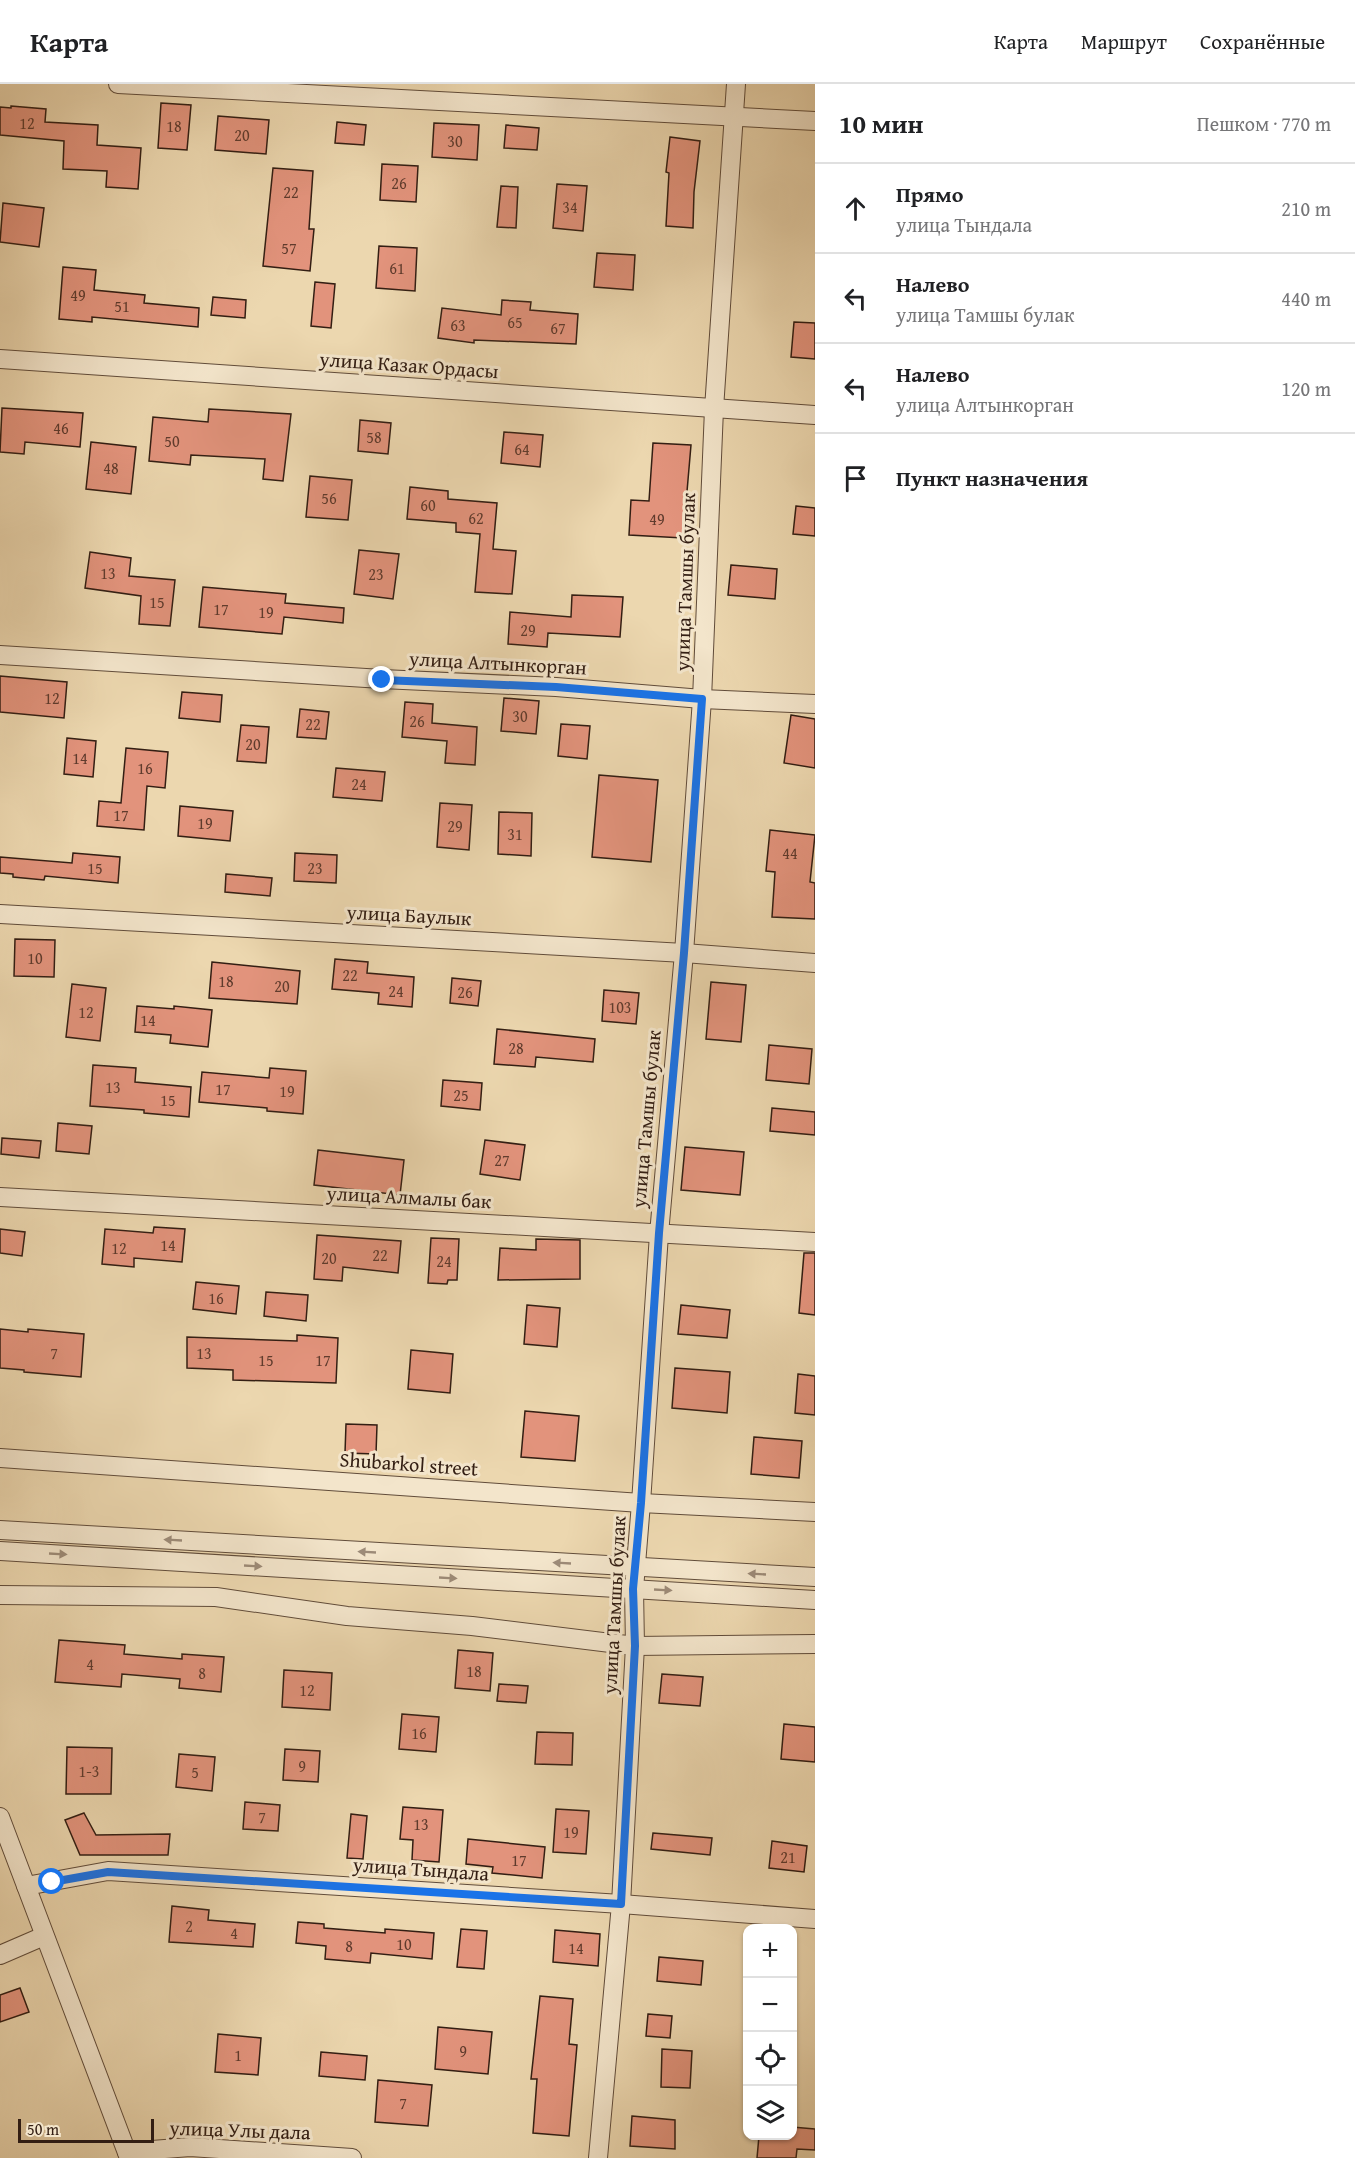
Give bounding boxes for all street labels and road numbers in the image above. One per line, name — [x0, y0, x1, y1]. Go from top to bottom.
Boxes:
street label: улица Казак Ордасы — [318, 344, 500, 385]
street label: улица Тамшы булак — [667, 492, 702, 673]
street label: улица Алтынкорган — [407, 643, 588, 682]
street label: улица Баулык — [345, 897, 473, 932]
street label: улица Тамшы булак — [623, 1028, 668, 1210]
street label: улица Алмалы бак — [325, 1178, 493, 1215]
street label: Shubarkol street — [339, 1444, 479, 1483]
street label: улица Тамшы булак — [594, 1515, 633, 1696]
street label: улица Тындала — [351, 1849, 490, 1888]
street label: улица Улы дала — [168, 2113, 311, 2146]

